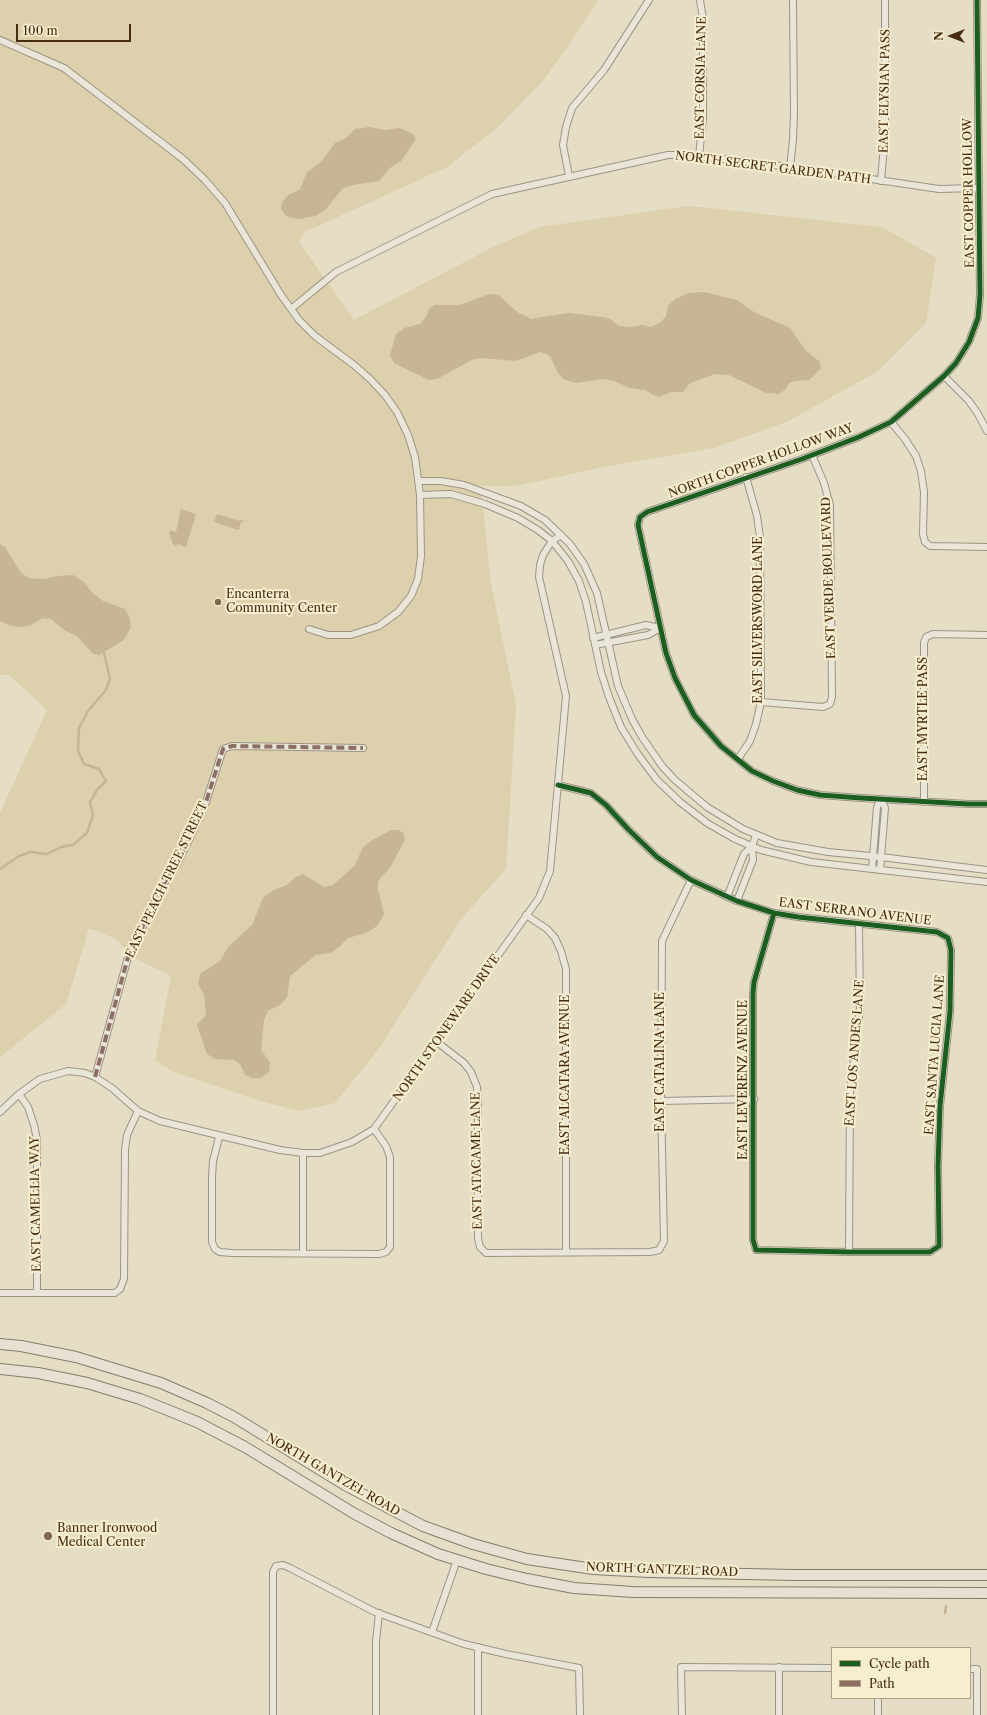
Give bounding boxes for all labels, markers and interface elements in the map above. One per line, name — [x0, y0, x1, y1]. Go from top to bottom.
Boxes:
scale bar — [18, 16, 133, 42]
street label: EAST CORSIA LANE — [693, 16, 709, 140]
north arrow — [931, 16, 971, 56]
text: 100 m — [23, 23, 58, 38]
street label: EAST ELYSIAN PASS — [877, 29, 893, 153]
text: N — [932, 31, 946, 41]
street label: EAST COPPER HOLLOW — [960, 118, 978, 268]
street label: NORTH SECRET GARDEN PATH — [674, 149, 872, 187]
street label: NORTH COPPER HOLLOW WAY — [666, 421, 856, 501]
street label: EAST VERDE BOULEVARD — [819, 497, 839, 659]
street label: EAST SILVERSWORD LANE — [752, 536, 766, 704]
place label: Encanterra Community Center — [226, 588, 337, 616]
marker: Encanterra Community Center — [213, 597, 223, 607]
street label: EAST MYRTLE PASS — [917, 657, 931, 781]
street label: EAST PEACH TREE STREET — [123, 800, 211, 960]
street label: EAST SERRANO AVENUE — [778, 895, 932, 929]
street label: NORTH STONEWARE DRIVE — [391, 952, 503, 1104]
street label: EAST SANTA LUCIA LANE — [922, 975, 948, 1135]
street label: EAST LOS ANDES LANE — [843, 979, 867, 1127]
street label: EAST CATALINA LANE — [654, 992, 668, 1132]
street label: EAST ALCATARA AVENUE — [559, 995, 573, 1155]
street label: EAST LEVERENZ AVENUE — [737, 1000, 751, 1160]
street label: EAST ATACAME LANE — [469, 1092, 485, 1230]
street label: EAST CAMELLIA WAY — [28, 1136, 44, 1272]
street label: NORTH GANTZEL ROAD — [263, 1431, 403, 1519]
place label: Banner Ironwood Medical Center — [57, 1522, 157, 1550]
marker: Banner Ironwood Medical Center — [42, 1530, 54, 1542]
street label: NORTH GANTZEL ROAD — [586, 1560, 738, 1580]
legend — [831, 1647, 971, 1699]
text: Cycle path — [869, 1656, 930, 1671]
text: Path — [869, 1676, 895, 1691]

